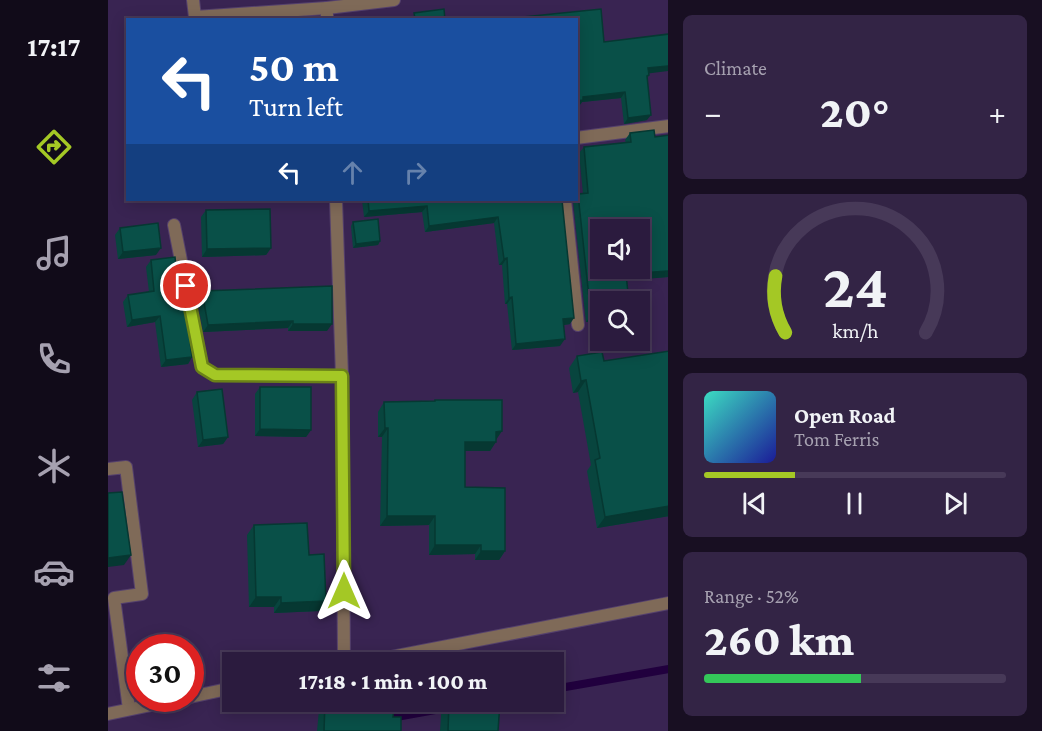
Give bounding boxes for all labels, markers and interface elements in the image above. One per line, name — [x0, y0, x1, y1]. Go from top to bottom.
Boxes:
text: 17:17 — [27, 32, 81, 62]
icon: left — [150, 42, 228, 120]
text: 50 m — [249, 43, 339, 90]
text: Climate — [704, 57, 767, 79]
text: 20° — [820, 87, 890, 137]
text: Turn left — [249, 92, 343, 122]
text: − — [704, 94, 721, 131]
text: + — [989, 94, 1006, 131]
icon: directions — [33, 126, 75, 168]
icon: left — [273, 156, 306, 189]
icon: ahead — [336, 156, 369, 189]
icon: right — [399, 156, 432, 189]
map controls — [590, 219, 650, 351]
button: sound — [590, 219, 650, 279]
icon: music — [33, 232, 75, 274]
text: 24 — [822, 251, 888, 320]
pin — [160, 260, 211, 311]
icon: arrive — [169, 269, 202, 302]
button: search — [590, 291, 650, 351]
text: km/h — [832, 319, 879, 343]
icon: phone — [33, 338, 75, 380]
text: Open Road — [794, 403, 896, 428]
text: Tom Ferris — [794, 428, 879, 450]
icon: climate — [33, 445, 75, 487]
icon: previous — [738, 487, 771, 520]
icon: pause — [838, 487, 871, 520]
icon: next — [939, 487, 972, 520]
icon: car — [33, 551, 75, 593]
position arrow — [312, 559, 376, 623]
text: Range · 52% — [704, 585, 799, 607]
text: 260 km — [704, 615, 854, 665]
speed limit sign: 30 — [126, 634, 204, 712]
icon: filters — [33, 657, 75, 699]
text: 17:18 · 1 min · 100 m — [299, 669, 487, 694]

